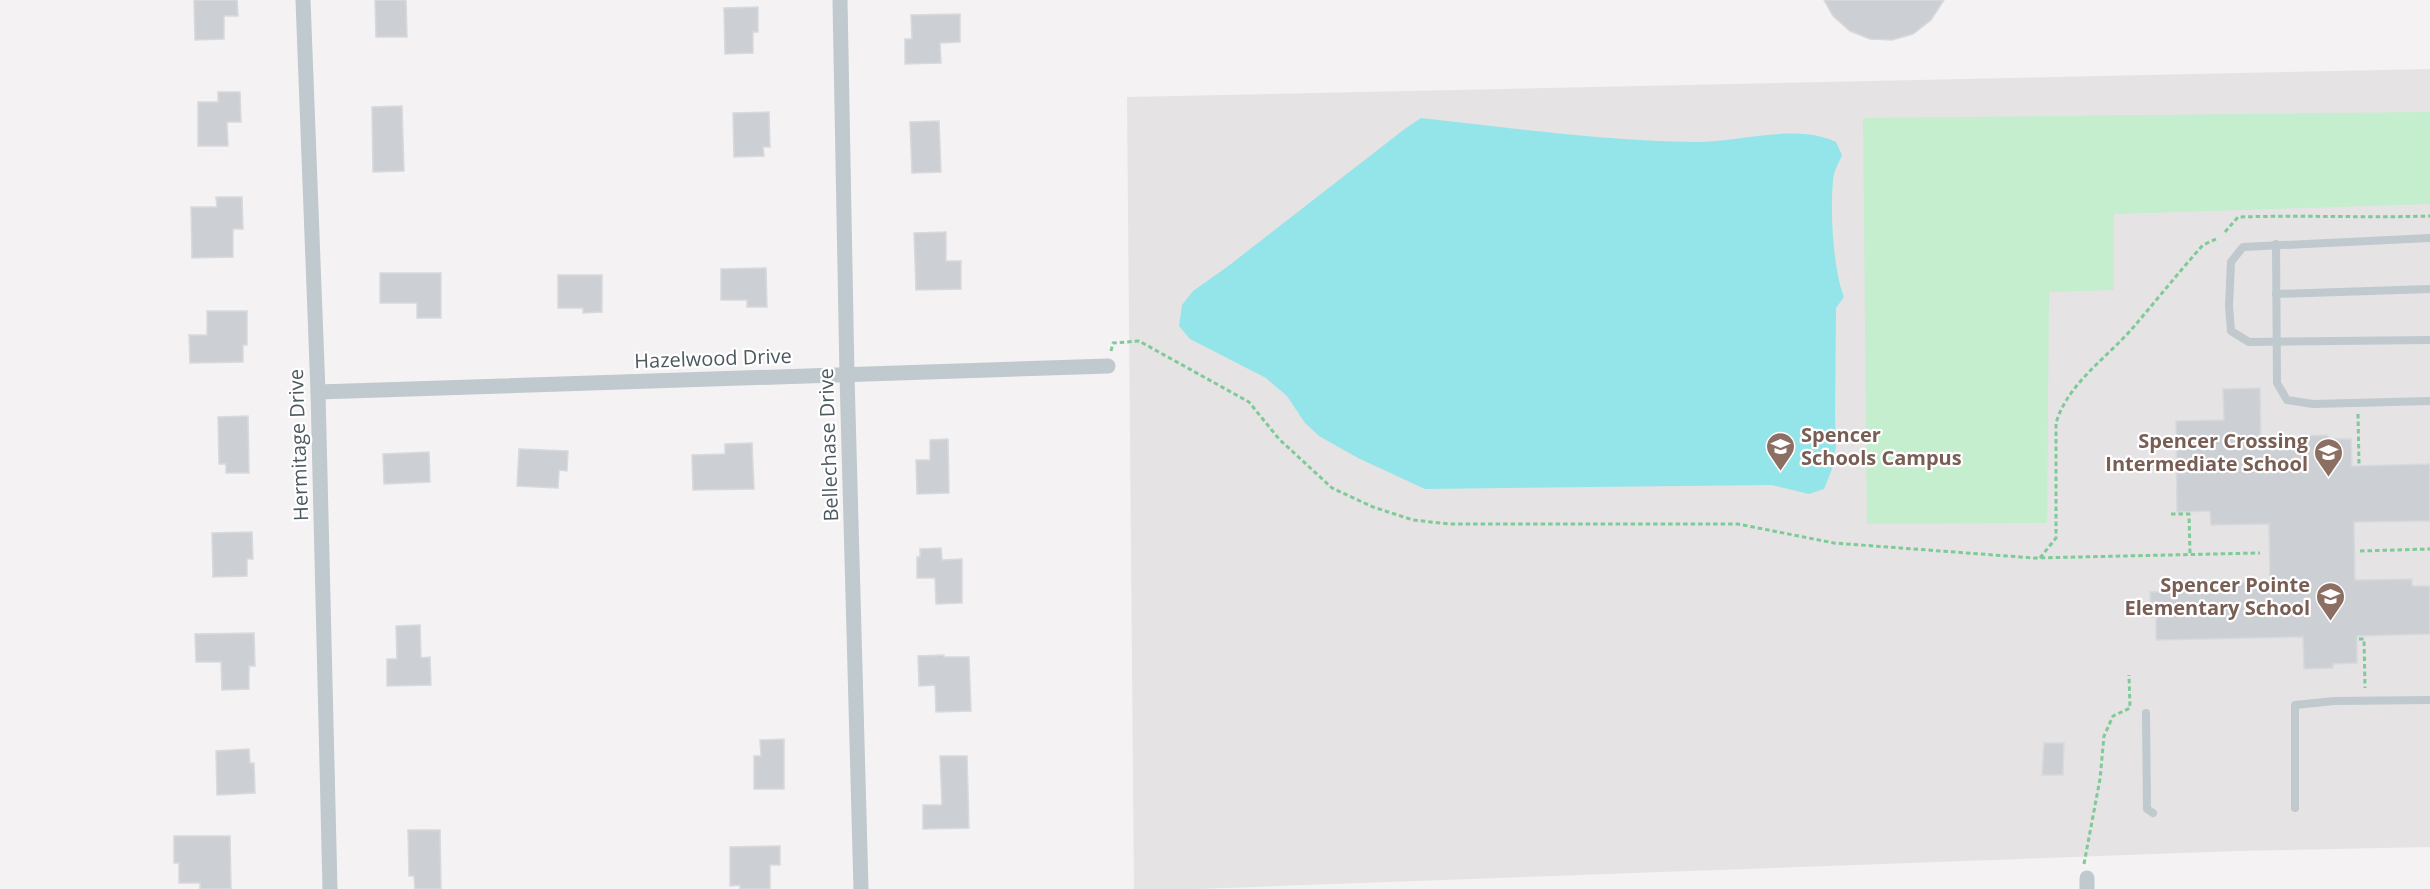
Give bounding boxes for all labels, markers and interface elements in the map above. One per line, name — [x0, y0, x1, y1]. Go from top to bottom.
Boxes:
street label: Hazelwood Drive — [634, 342, 792, 374]
street label: Hermitage Drive — [282, 368, 314, 522]
street label: Bellechase Drive — [812, 368, 844, 522]
place label: Spencer Schools Campus — [1801, 421, 1962, 471]
place label: Spencer Crossing Intermediate School — [2105, 427, 2309, 477]
school or university icon: Spencer Schools Campus — [1764, 430, 1796, 472]
school or university icon: Spencer Crossing Intermediate School — [2313, 436, 2345, 478]
place label: Spencer Pointe Elementary School — [2125, 571, 2310, 621]
school or university icon: Spencer Pointe Elementary School — [2315, 580, 2347, 622]

